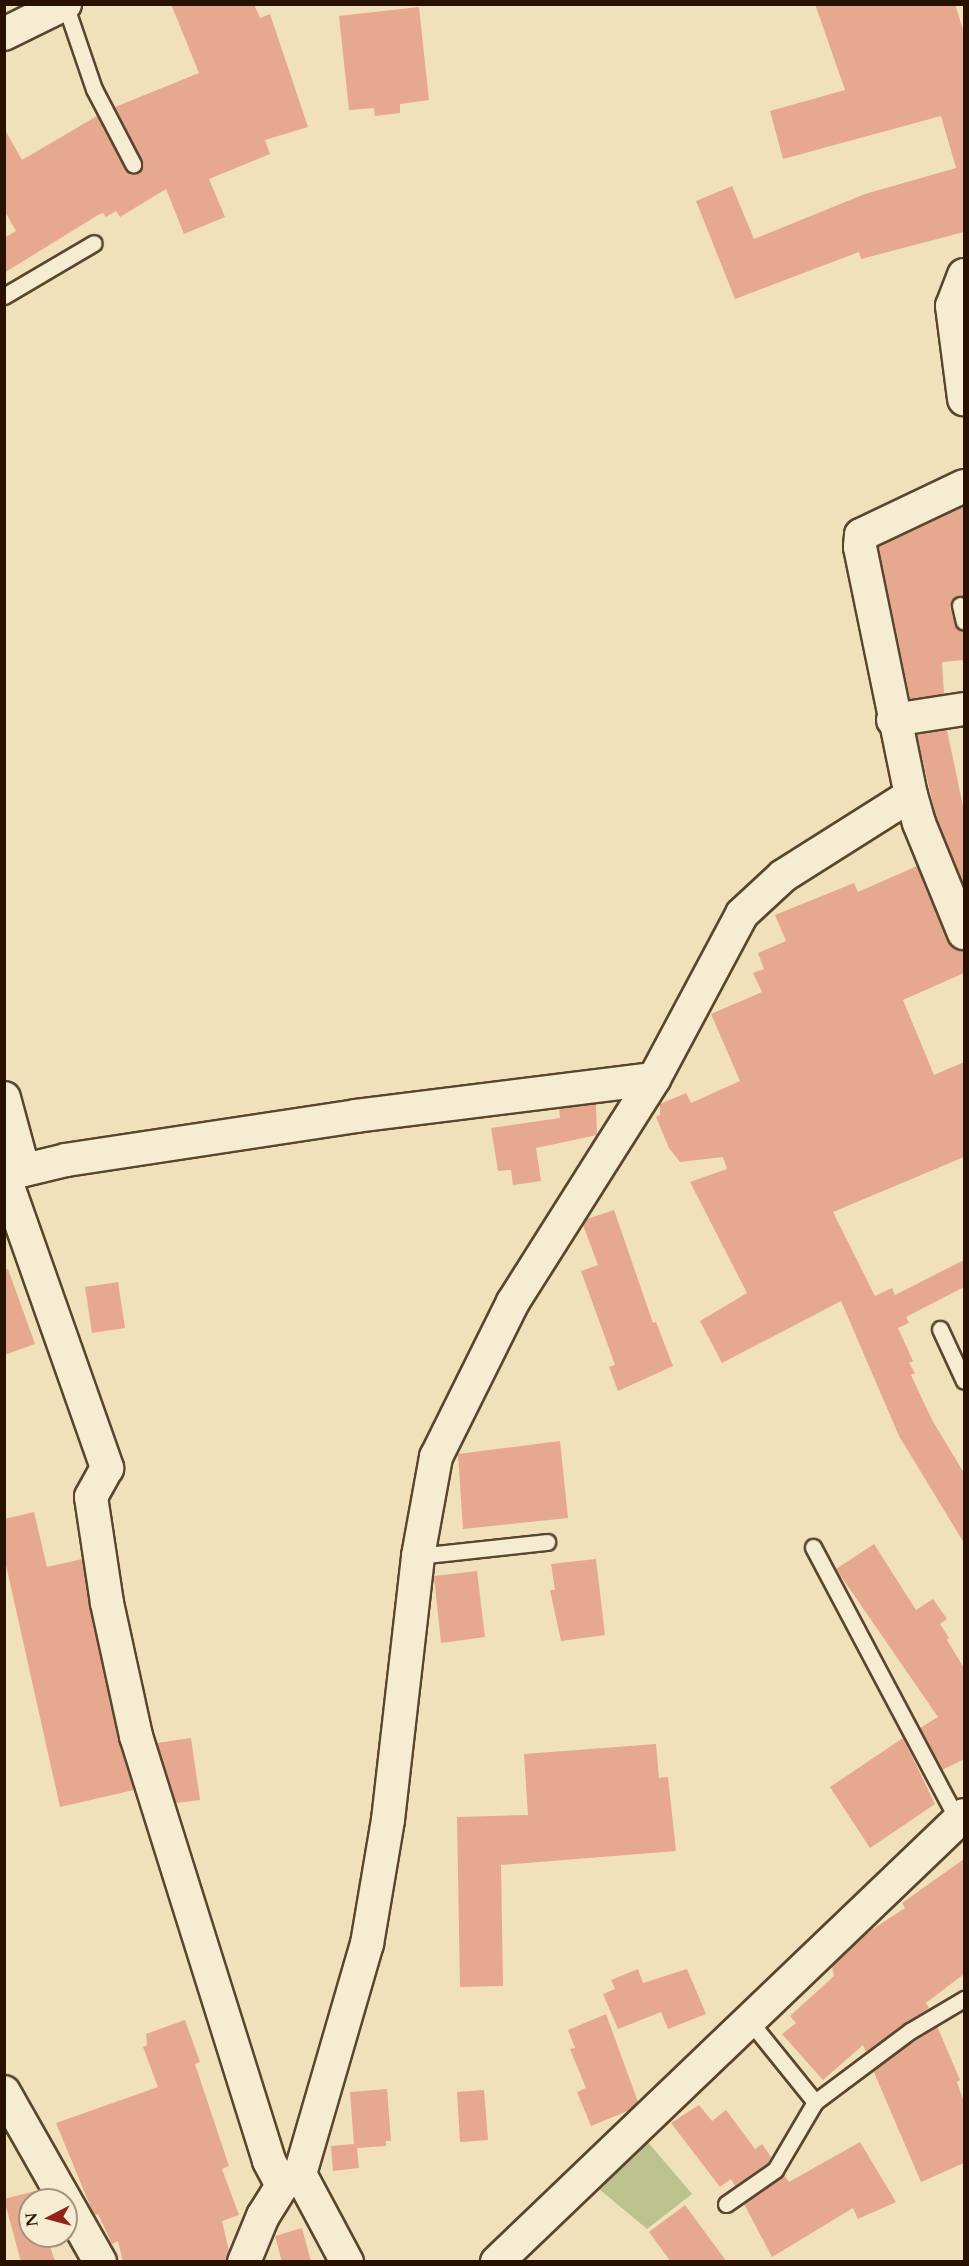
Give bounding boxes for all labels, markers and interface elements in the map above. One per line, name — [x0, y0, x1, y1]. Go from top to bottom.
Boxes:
north arrow — [18, 2188, 78, 2248]
text: N — [20, 2212, 44, 2228]

